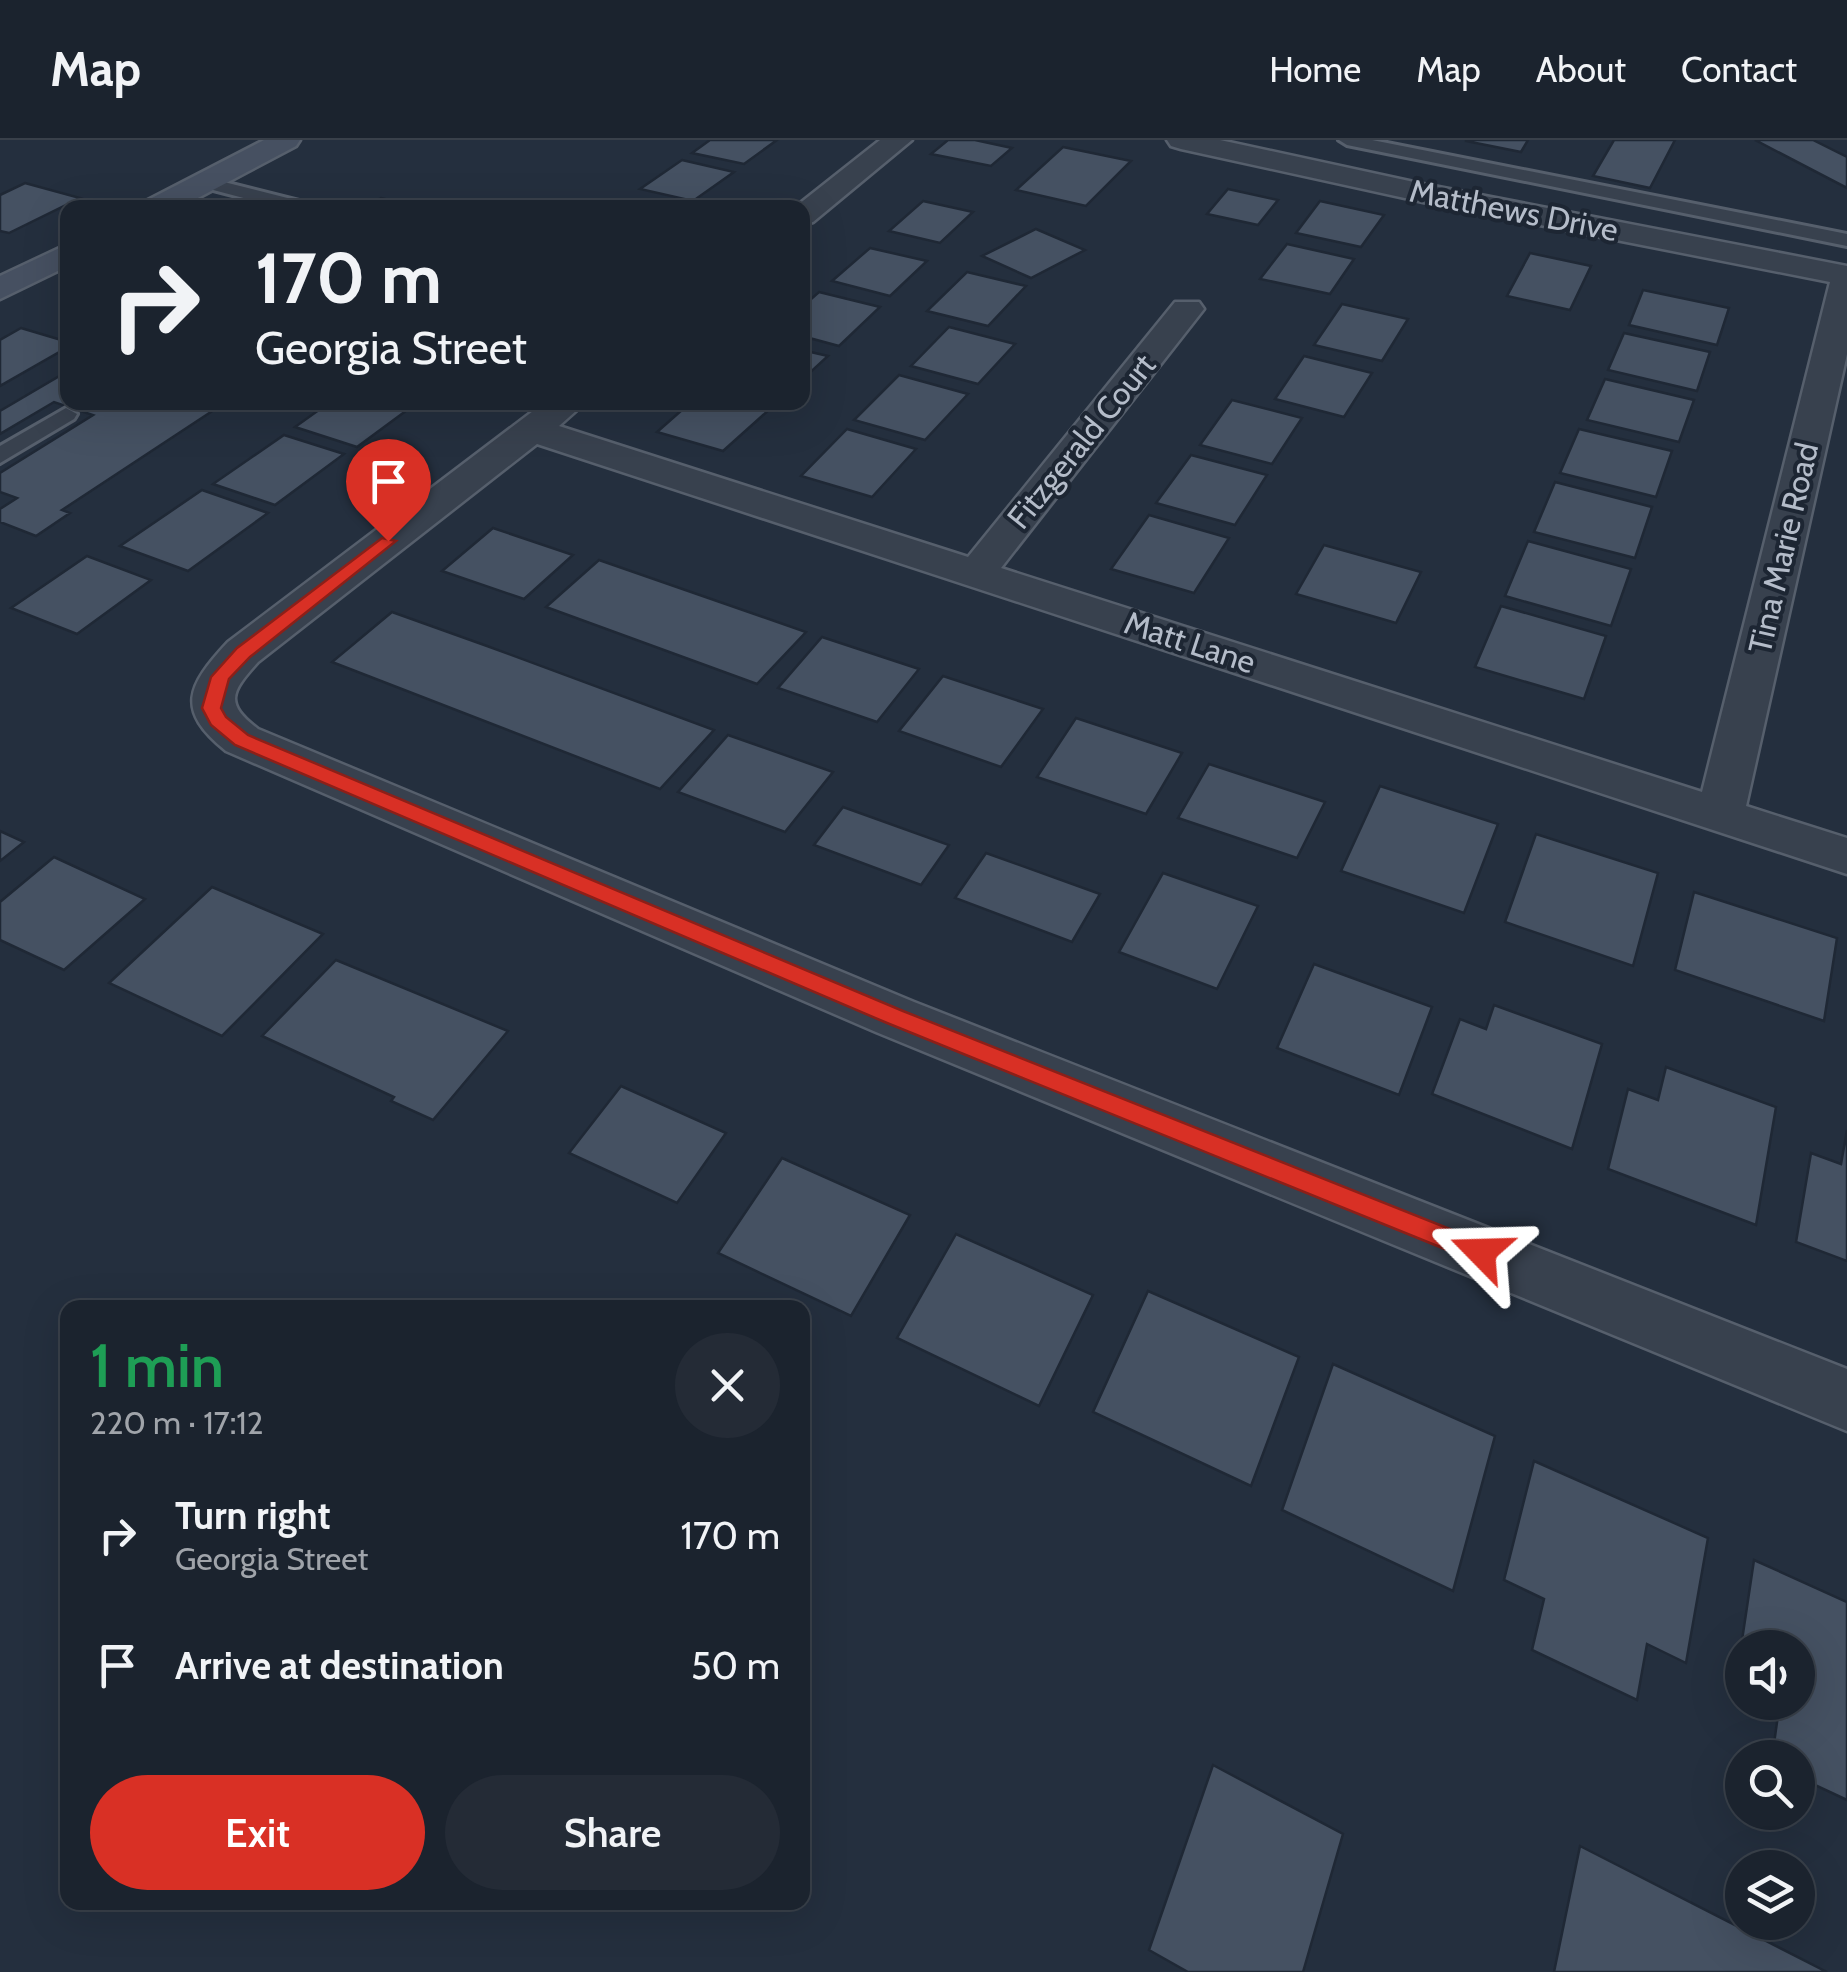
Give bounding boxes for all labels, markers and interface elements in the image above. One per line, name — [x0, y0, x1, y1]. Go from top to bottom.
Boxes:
text: Map — [50, 40, 141, 98]
text: Home — [1269, 48, 1361, 91]
text: Map — [1416, 48, 1481, 91]
text: About — [1536, 48, 1626, 91]
text: Contact — [1681, 48, 1797, 91]
street label: Matthews Drive — [1406, 171, 1622, 249]
text: 170 m — [255, 235, 442, 321]
icon: right — [90, 240, 220, 370]
text: Georgia Street — [255, 321, 527, 375]
street label: Fitzgerald Court — [999, 346, 1163, 536]
pin — [346, 439, 431, 542]
street label: Tina Marie Road — [1740, 439, 1826, 657]
icon: arrive — [361, 454, 416, 509]
street label: Matt Lane — [1120, 603, 1260, 681]
position arrow — [1429, 1200, 1533, 1304]
text: 1 min — [90, 1329, 224, 1402]
button: close — [675, 1333, 780, 1438]
text: 220 m · 17:12 — [90, 1403, 264, 1442]
text: Turn right — [175, 1492, 331, 1539]
icon: right — [90, 1508, 145, 1563]
text: 170 m — [680, 1512, 780, 1559]
text: Georgia Street — [175, 1539, 368, 1578]
map controls — [1725, 1630, 1815, 1940]
button: sound — [1725, 1630, 1815, 1720]
icon: arrive — [90, 1638, 145, 1693]
text: Arrive at destination — [175, 1642, 504, 1689]
text: 50 m — [691, 1642, 780, 1689]
button: search — [1725, 1740, 1815, 1830]
button: Exit — [90, 1775, 425, 1890]
button: Share — [445, 1775, 780, 1890]
button: layers — [1725, 1850, 1815, 1940]

